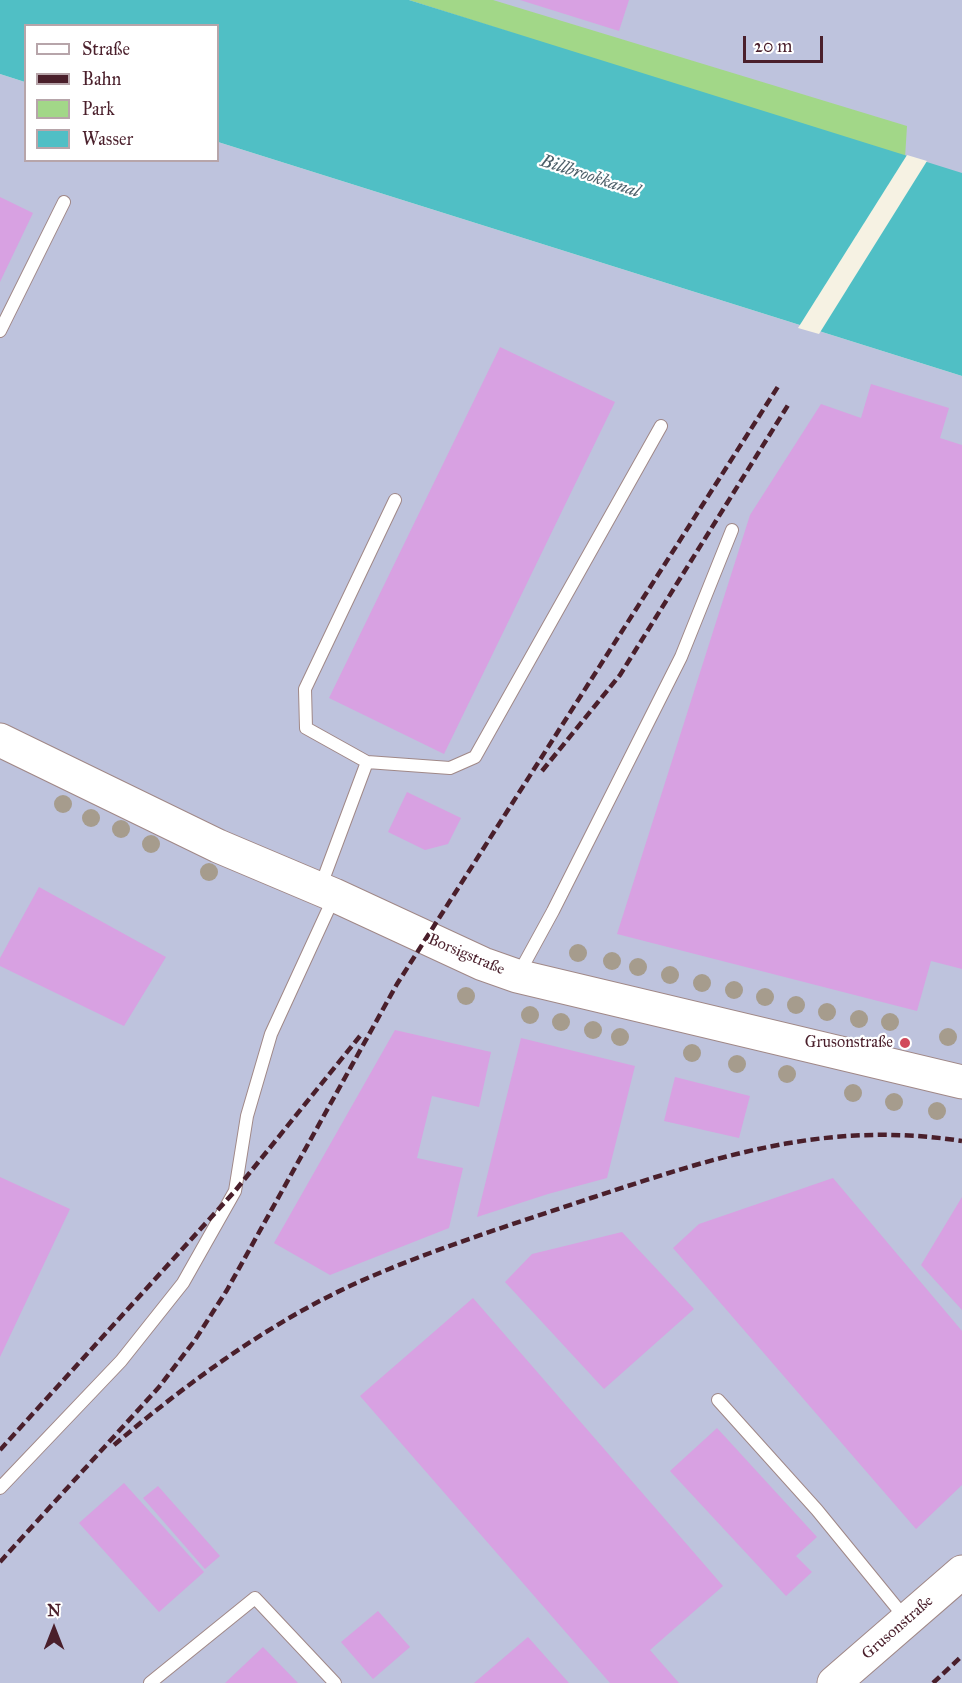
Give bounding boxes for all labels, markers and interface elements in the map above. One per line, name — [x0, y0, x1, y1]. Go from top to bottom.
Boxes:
legend — [24, 24, 219, 162]
scale bar — [746, 24, 826, 62]
text: 20 m — [754, 35, 792, 57]
text: Straße — [82, 38, 130, 60]
text: Bahn — [82, 68, 121, 90]
text: Park — [82, 98, 115, 120]
text: Wasser — [82, 128, 133, 150]
water label: Billbrookkanal — [538, 151, 642, 203]
street label: Borsigstraße — [425, 930, 507, 980]
place label: Grusonstraße — [805, 1033, 893, 1053]
marker: Grusonstraße — [898, 1036, 912, 1050]
street label: Grusonstraße — [858, 1592, 938, 1664]
north arrow — [24, 1599, 84, 1659]
text: N — [47, 1601, 61, 1620]

